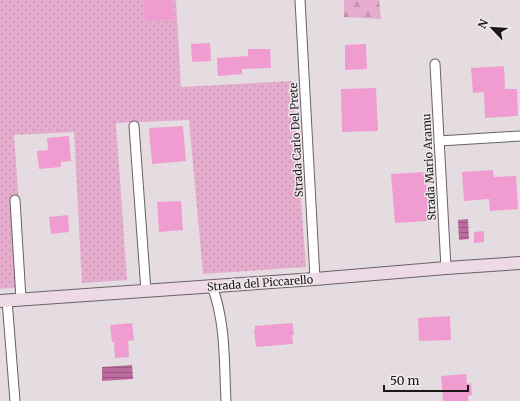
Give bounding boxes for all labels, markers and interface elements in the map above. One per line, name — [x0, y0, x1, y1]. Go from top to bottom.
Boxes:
north arrow — [472, 8, 512, 48]
text: N — [475, 17, 491, 31]
street label: Strada Carlo Del Prete — [286, 82, 306, 198]
street label: Strada Mario Aramu — [419, 113, 439, 221]
street label: Strada del Piccarello — [206, 272, 314, 294]
scale bar — [384, 367, 468, 393]
text: 50 m — [390, 373, 419, 388]

